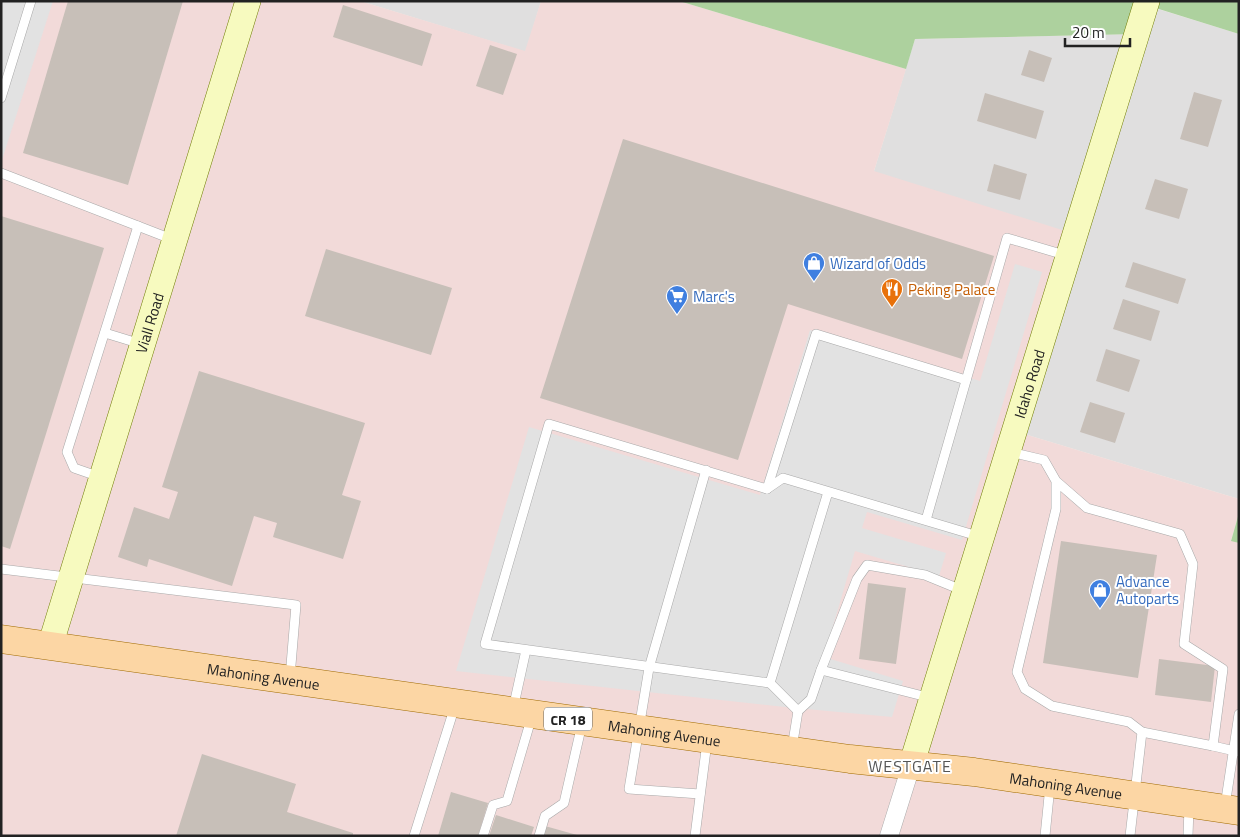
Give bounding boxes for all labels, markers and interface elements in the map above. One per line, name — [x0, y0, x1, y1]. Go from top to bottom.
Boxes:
scale bar — [1065, 15, 1130, 47]
text: 20 m — [1072, 21, 1105, 44]
shop icon: Wizard of Odds — [802, 251, 826, 282]
place label: Wizard of Odds — [830, 252, 926, 275]
restaurant icon: Peking Palace — [880, 277, 904, 308]
place label: Peking Palace — [908, 278, 995, 301]
supermarket icon: Marc's — [665, 284, 689, 315]
place label: Marc's — [693, 285, 735, 308]
street label: Viall Road — [129, 290, 169, 356]
street label: Idaho Road — [1007, 347, 1050, 421]
place label: Advance Autoparts — [1116, 570, 1179, 610]
shop icon: Advance Autoparts — [1088, 578, 1112, 609]
street label: Mahoning Avenue — [206, 657, 321, 695]
road number: CR 18 — [544, 708, 592, 731]
street label: Mahoning Avenue — [607, 713, 722, 752]
district label: WESTGATE — [868, 754, 952, 778]
street label: Mahoning Avenue — [1008, 766, 1124, 805]

